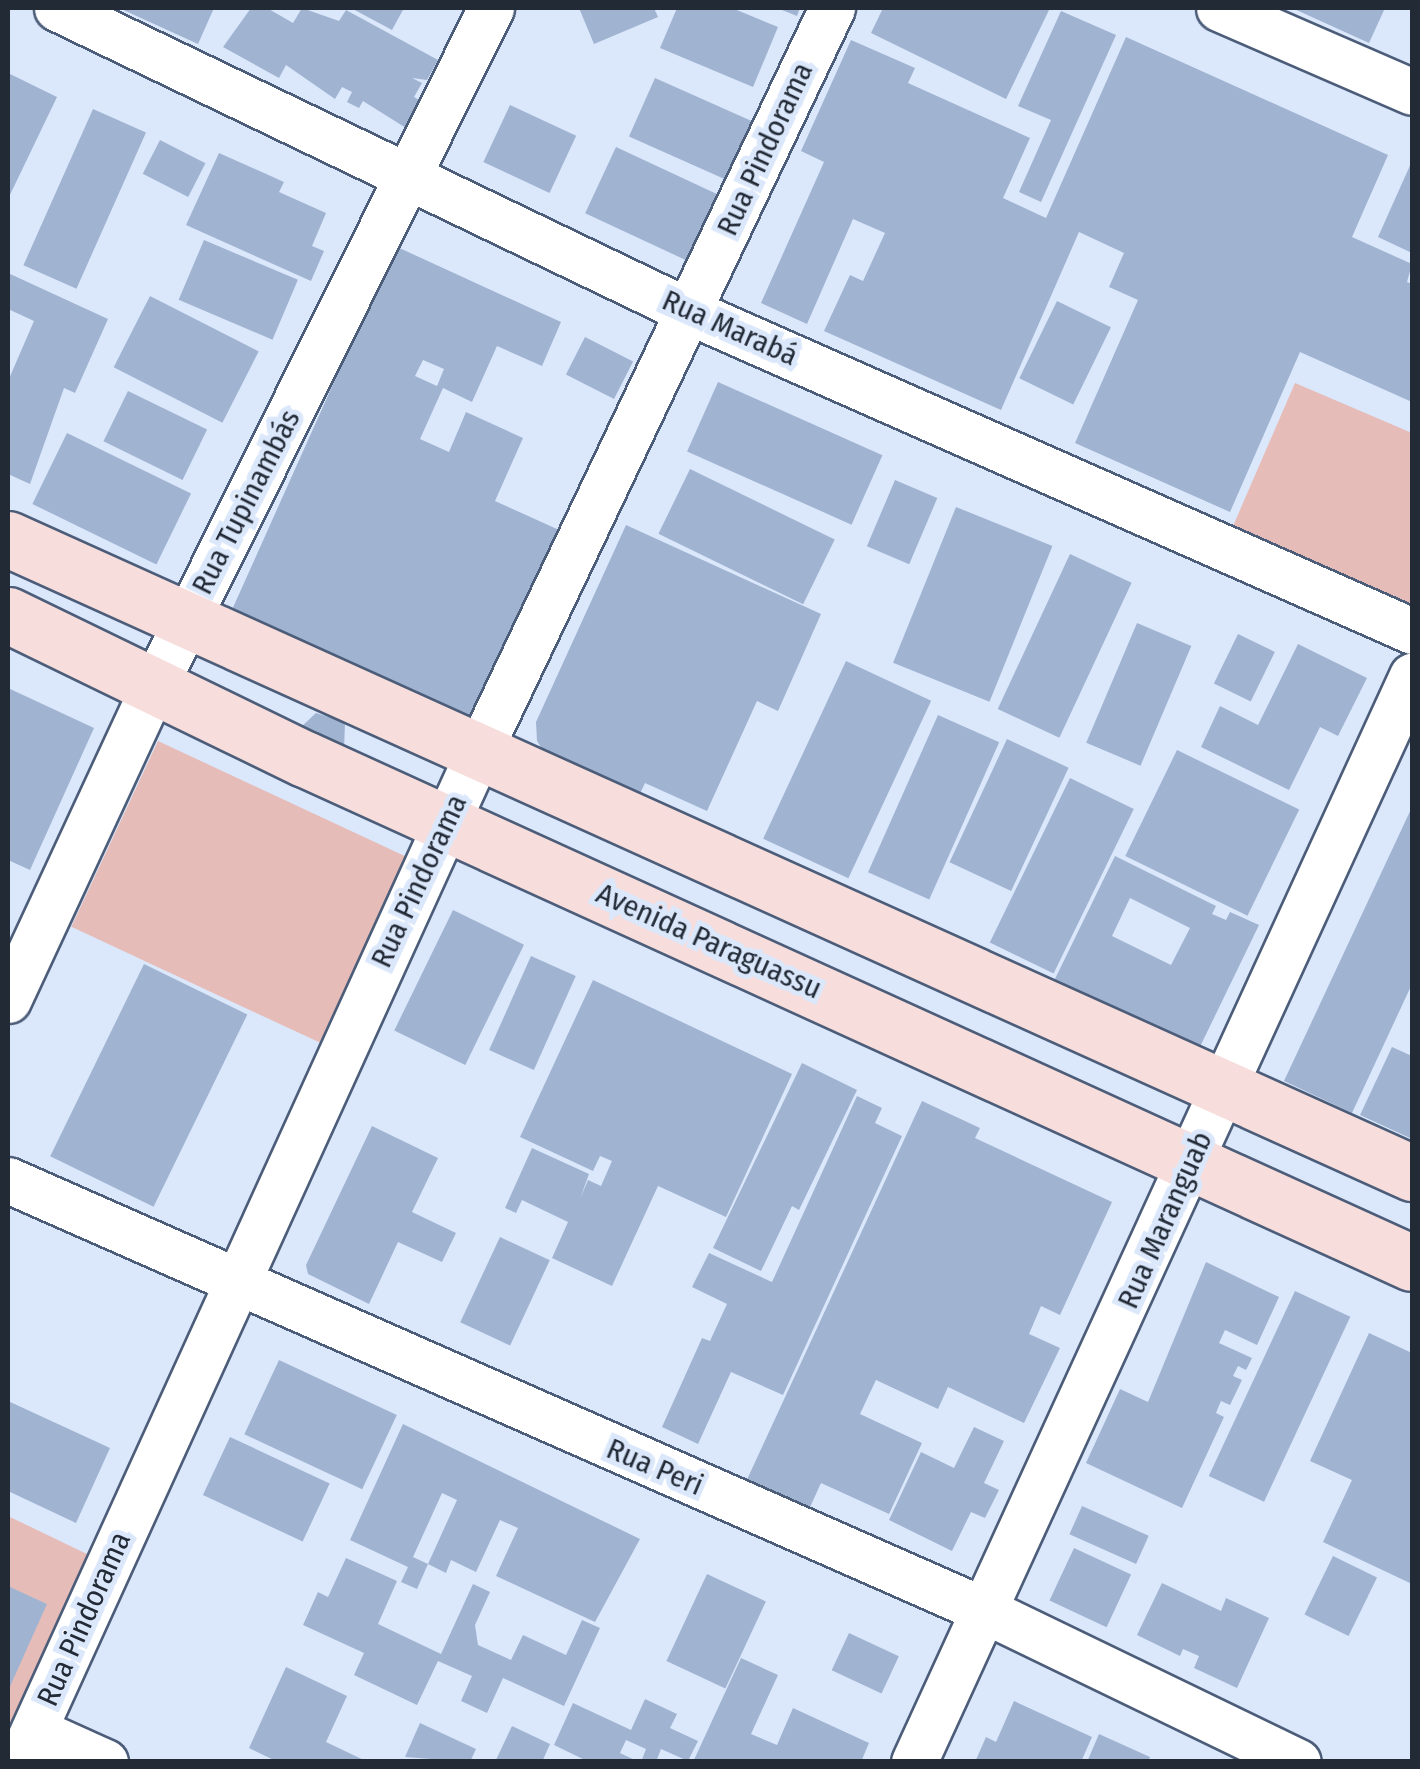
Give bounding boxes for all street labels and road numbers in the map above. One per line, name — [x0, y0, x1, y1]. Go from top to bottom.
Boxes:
street label: Rua Pindorama — [709, 57, 821, 241]
street label: Rua Marabá — [657, 282, 803, 374]
street label: Rua Tupinambás — [184, 404, 308, 600]
street label: Rua Pindorama — [363, 789, 475, 973]
street label: Avenida Paraguassu — [591, 875, 827, 1007]
street label: Rua Maranguab — [1110, 1126, 1220, 1314]
street label: Rua Peri — [601, 1431, 709, 1503]
street label: Rua Pindorama — [30, 1526, 138, 1712]

